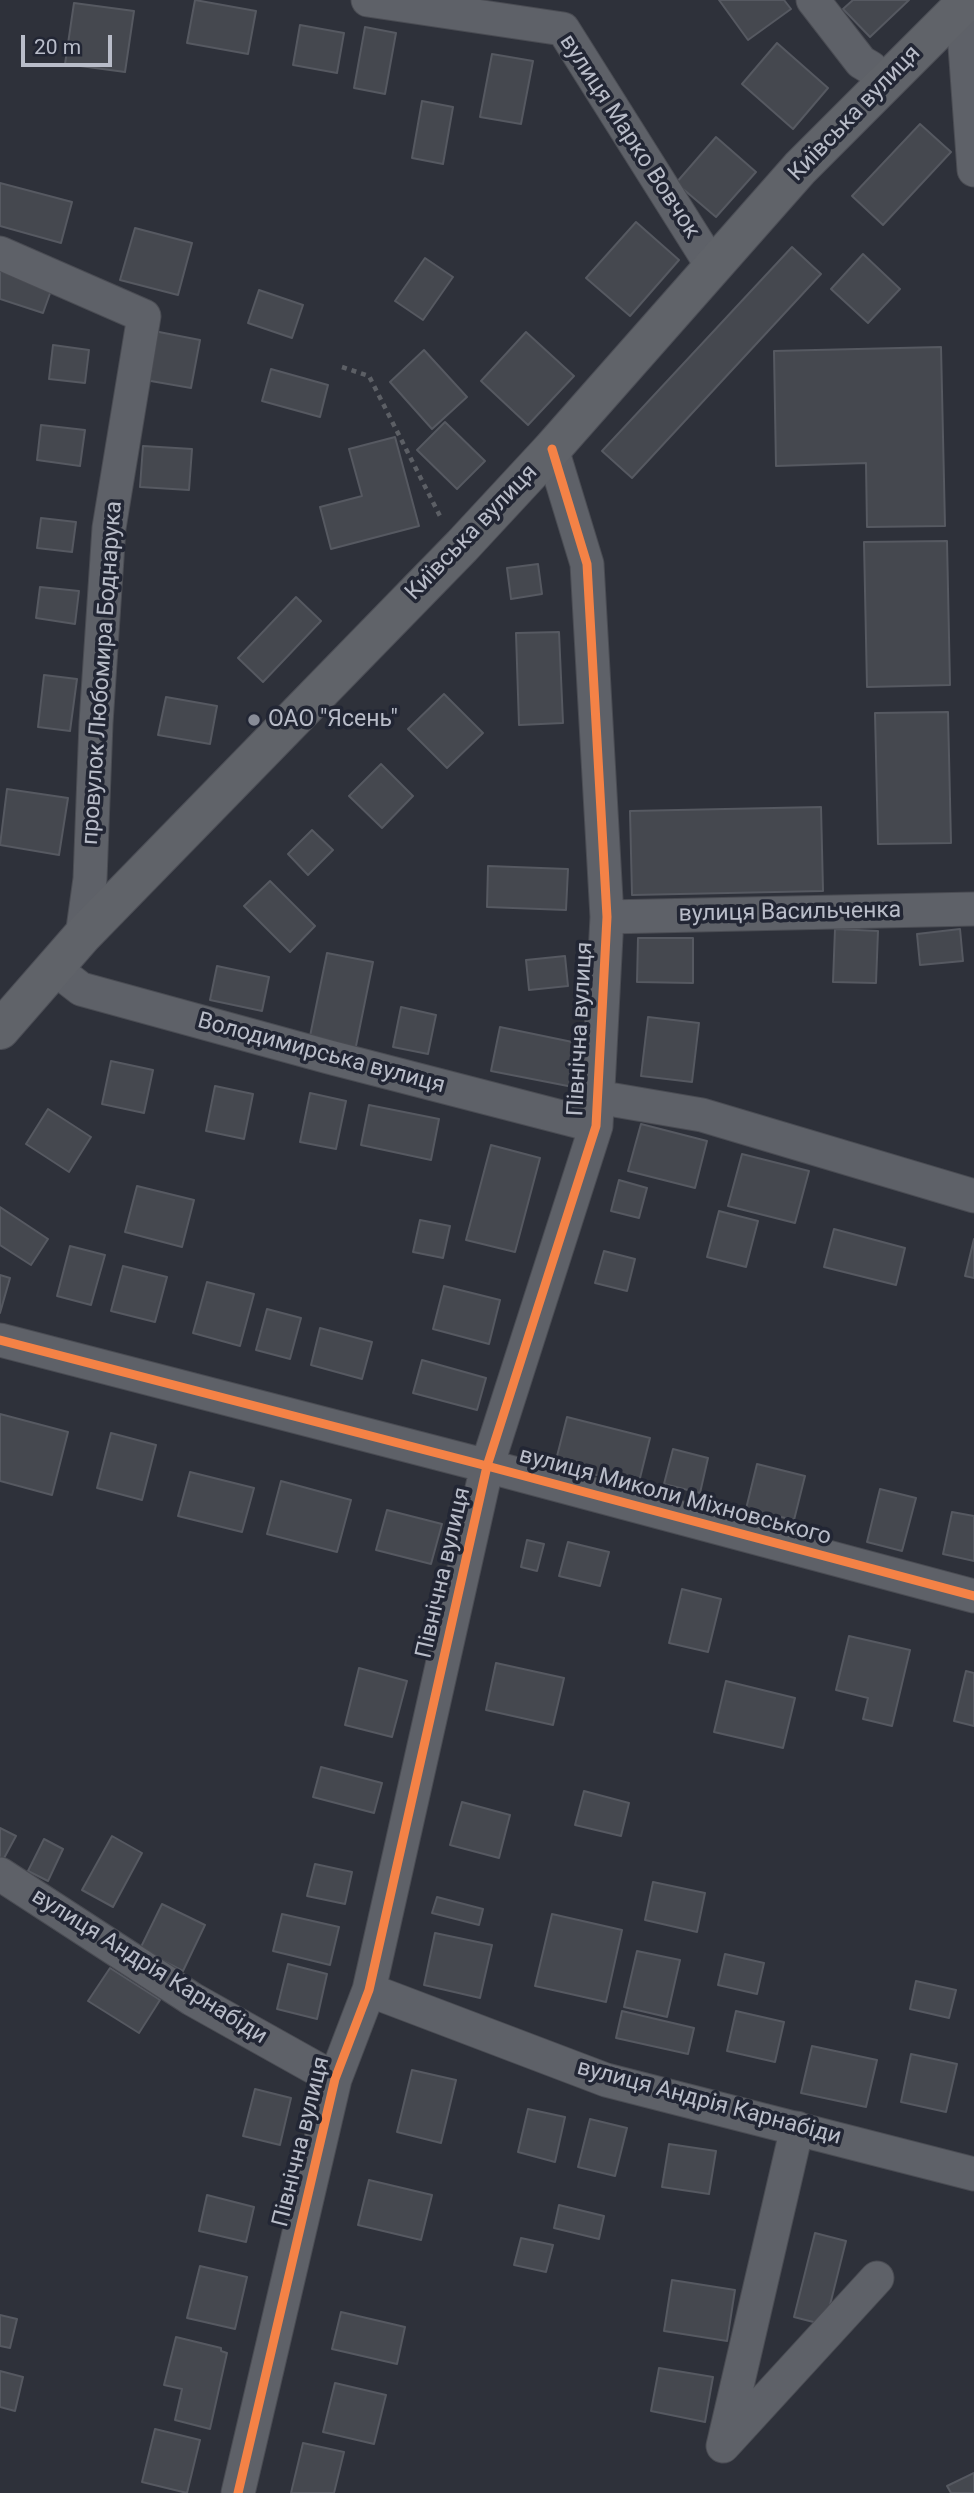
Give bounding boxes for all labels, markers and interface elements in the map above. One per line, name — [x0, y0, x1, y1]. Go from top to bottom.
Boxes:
scale bar — [24, 21, 116, 65]
street label: вулиця Марко Вовчок — [553, 30, 705, 244]
text: 20 m — [34, 35, 81, 59]
street label: Київська вулиця — [783, 40, 927, 188]
street label: Київська вулиця — [400, 459, 544, 607]
street label: провулок Любомира Боднарука — [77, 500, 129, 846]
place label: ОАО "Ясень" — [268, 706, 398, 734]
marker: ОАО "Ясень" — [246, 712, 262, 728]
street label: вулиця Васильченка — [679, 897, 901, 929]
street label: Північна вулиця — [563, 941, 599, 1117]
street label: Володимирська вулиця — [194, 1008, 448, 1100]
street label: вулиця Миколи Міхновського — [516, 1442, 834, 1552]
street label: Північна вулиця — [411, 1485, 477, 1661]
street label: вулиця Андрія Карнабіди — [26, 1883, 272, 2051]
street label: Північна вулиця — [268, 2054, 336, 2230]
street label: вулиця Андрія Карнабіди — [574, 2054, 844, 2152]

